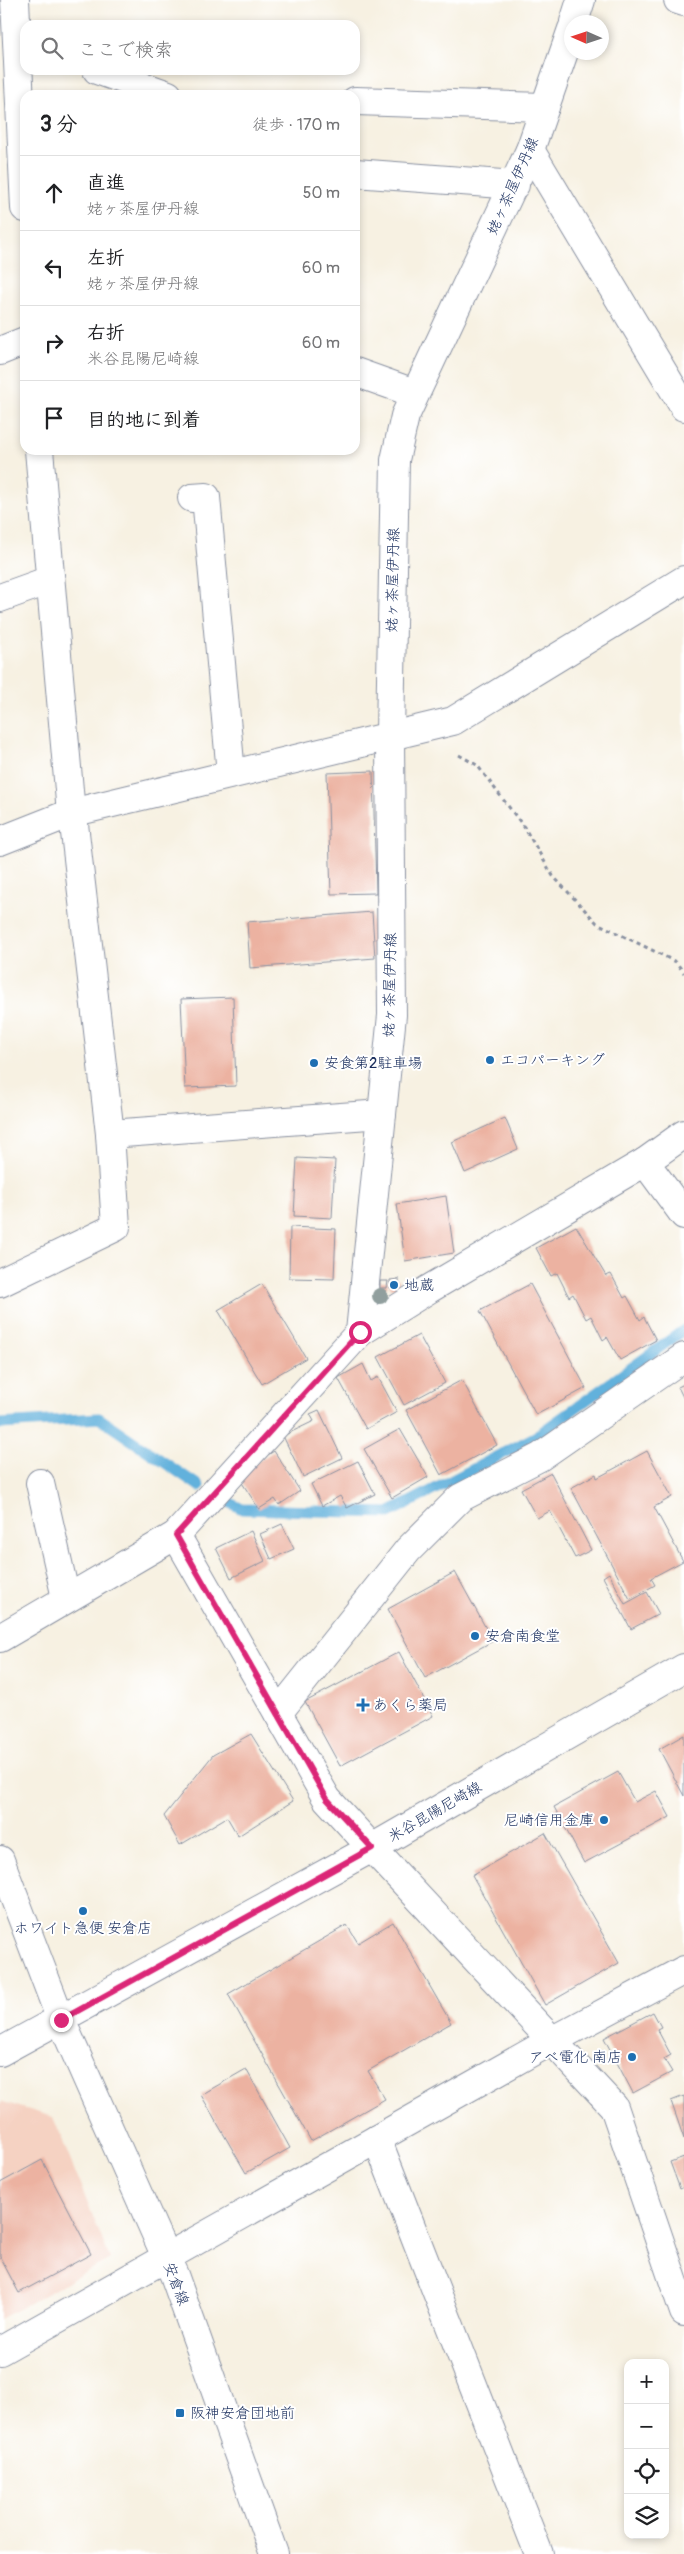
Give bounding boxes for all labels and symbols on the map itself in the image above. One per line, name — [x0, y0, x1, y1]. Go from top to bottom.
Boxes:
north arrow — [564, 15, 609, 60]
street label: 姥ヶ茶屋伊丹線 — [483, 134, 543, 238]
street label: 姥ヶ茶屋伊丹線 — [383, 527, 403, 633]
street label: 姥ヶ茶屋伊丹線 — [380, 932, 400, 1038]
place label: エコパーキング — [500, 1051, 605, 1070]
place label: 安食第2駐車場 — [324, 1054, 422, 1073]
marker: エコパーキング — [484, 1054, 496, 1066]
marker: 安食第2駐車場 — [308, 1057, 320, 1069]
place label: 地蔵 — [404, 1276, 434, 1295]
marker: 地蔵 — [388, 1279, 400, 1291]
route start — [349, 1321, 372, 1344]
place label: 安倉南食堂 — [485, 1627, 560, 1646]
marker: 安倉南食堂 — [469, 1630, 481, 1642]
place label: あくら薬局 — [373, 1696, 448, 1715]
marker: あくら薬局 — [357, 1699, 369, 1711]
street label: 米谷昆陽尼崎線 — [385, 1778, 485, 1846]
place label: 尼崎信用金庫 — [504, 1811, 594, 1830]
marker: 尼崎信用金庫 — [598, 1814, 610, 1826]
marker: ホワイト急便 安倉店 — [77, 1905, 89, 1917]
place label: ホワイト急便 安倉店 — [14, 1919, 152, 1938]
route end — [50, 2009, 73, 2032]
place label: アベ電化 南店 — [529, 2048, 622, 2067]
marker: アベ電化 南店 — [626, 2051, 638, 2063]
street label: 安倉線 — [159, 2260, 193, 2308]
place label: 阪神安倉団地前 — [190, 2404, 295, 2423]
marker: 阪神安倉団地前 — [174, 2407, 186, 2419]

